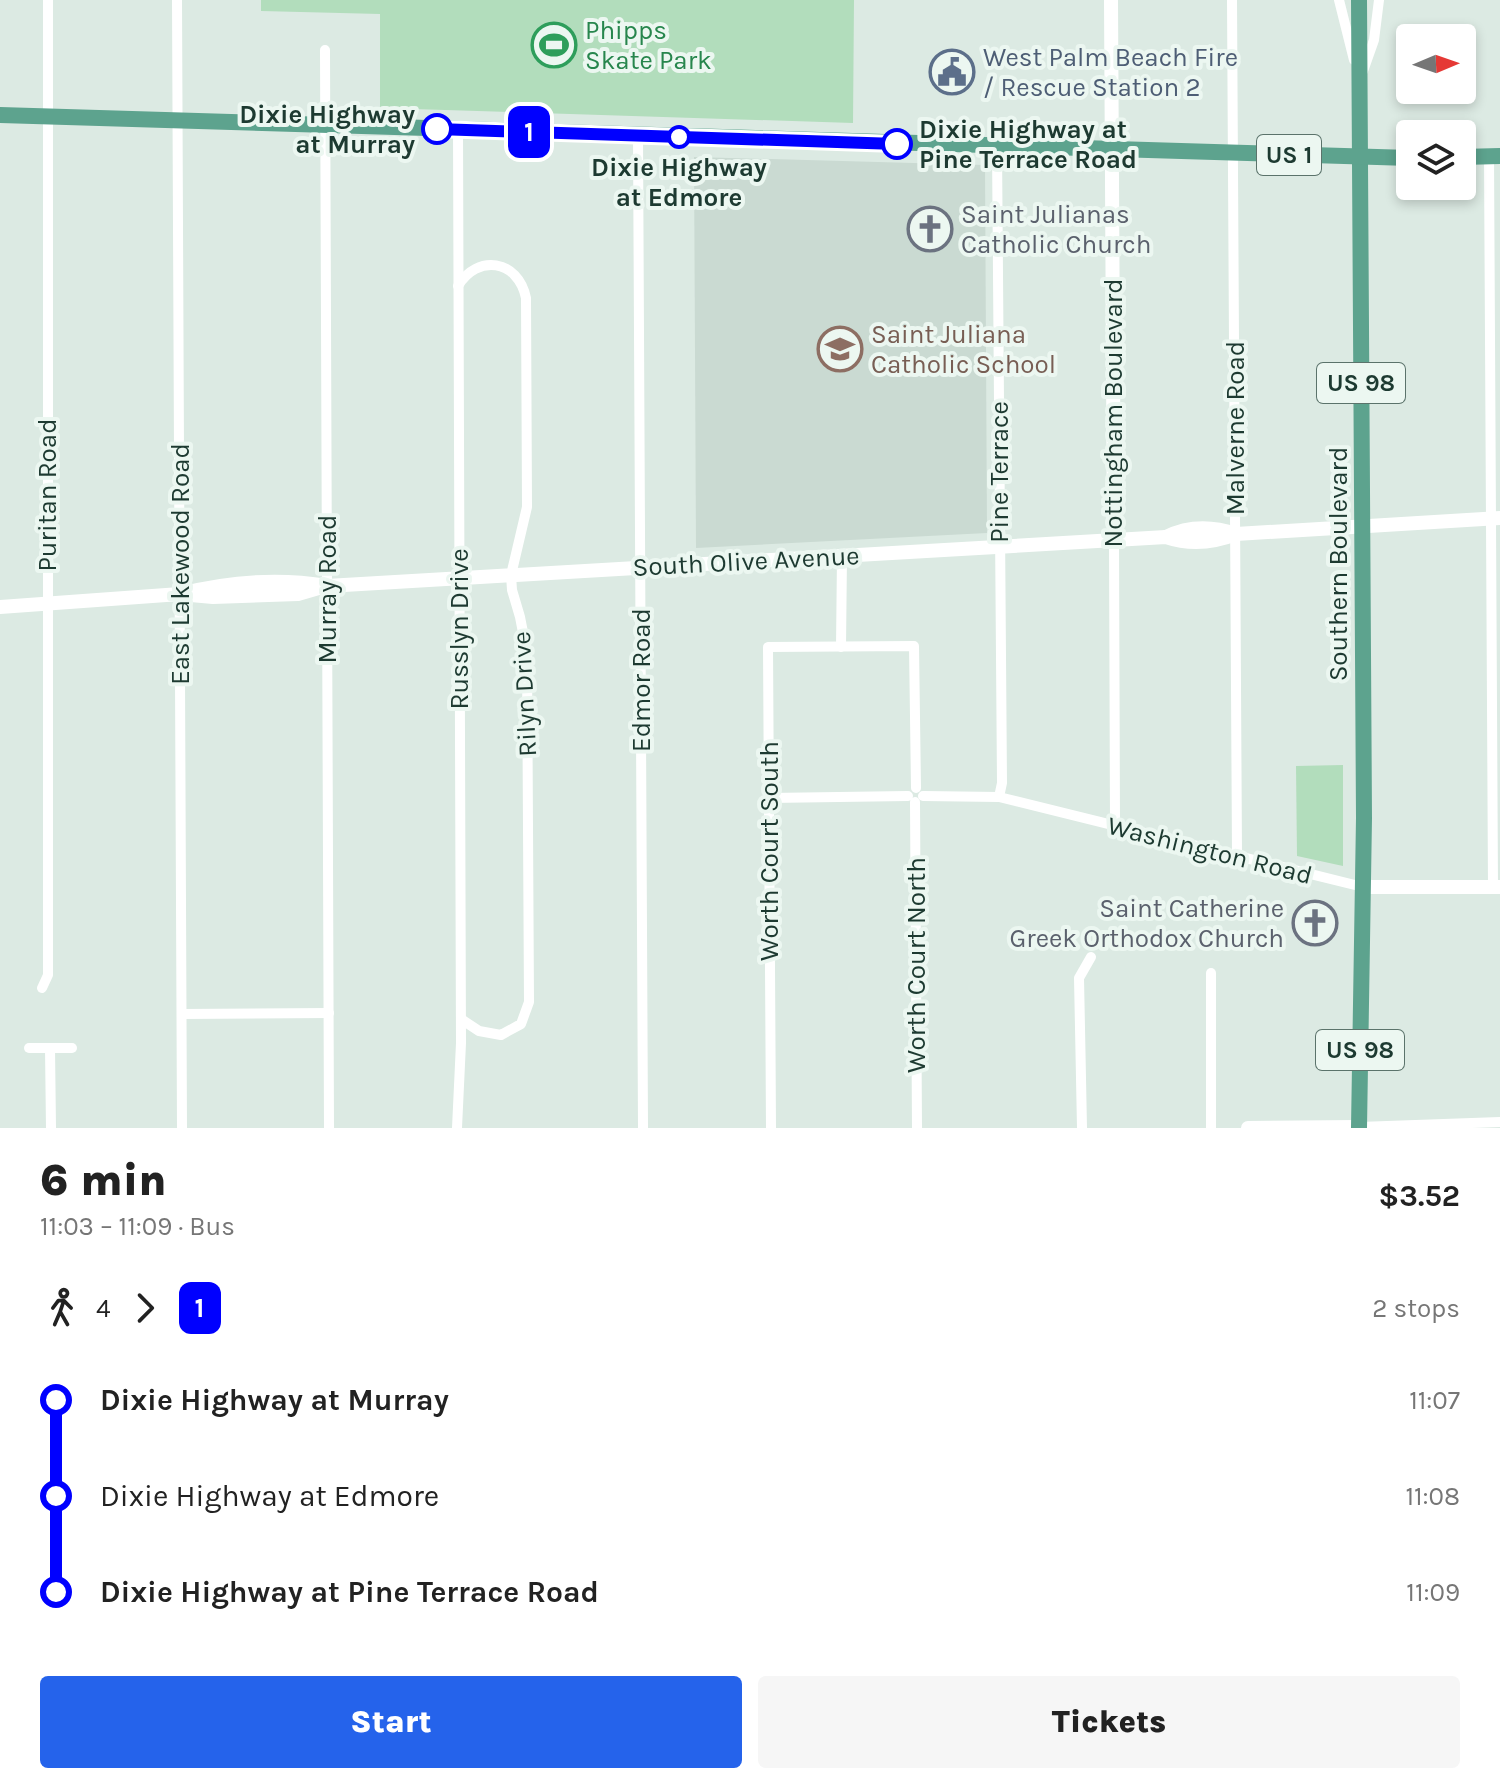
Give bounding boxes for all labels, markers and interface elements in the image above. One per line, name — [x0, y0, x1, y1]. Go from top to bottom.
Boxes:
place label: Phipps Skate Park — [585, 15, 712, 76]
sports icon: Phipps Skate Park — [530, 21, 578, 69]
north arrow — [1396, 24, 1476, 104]
map controls — [1396, 24, 1476, 200]
place label: West Palm Beach Fire / Rescue Station 2 — [983, 42, 1238, 103]
public building icon: West Palm Beach Fire / Rescue Station 2 — [928, 48, 976, 96]
place label: Dixie Highway at Murray — [239, 99, 415, 160]
line badge: 1 — [503, 106, 555, 158]
marker: Dixie Highway at Murray — [422, 114, 452, 144]
place label: Dixie Highway at Pine Terrace Road — [919, 114, 1137, 175]
text: 1 — [524, 115, 534, 148]
button: layers — [1396, 120, 1476, 200]
marker: Dixie Highway at Edmore — [668, 126, 690, 148]
marker: Dixie Highway at Pine Terrace Road — [882, 129, 912, 159]
road number: US 1 — [1257, 135, 1321, 175]
place label: Dixie Highway at Edmore — [591, 152, 767, 213]
place label: Saint Julianas Catholic Church — [961, 199, 1151, 260]
church icon: Saint Julianas Catholic Church — [906, 205, 954, 253]
street label: Nottingham Boulevard — [1098, 278, 1129, 548]
place label: Saint Juliana Catholic School — [871, 319, 1056, 380]
school or university icon: Saint Juliana Catholic School — [816, 325, 864, 373]
street label: Malverne Road — [1220, 341, 1251, 515]
road number: US 98 — [1317, 363, 1405, 403]
street label: Pine Terrace — [984, 401, 1015, 543]
street label: Puritan Road — [32, 418, 63, 572]
street label: East Lakewood Road — [165, 443, 196, 685]
street label: Southern Boulevard — [1323, 447, 1354, 681]
street label: Murray Road — [312, 514, 343, 664]
street label: South Olive Avenue — [632, 540, 860, 583]
street label: Russlyn Drive — [444, 549, 475, 709]
street label: Edmor Road — [626, 608, 657, 752]
street label: Rilyn Drive — [506, 630, 543, 758]
street label: Worth Court South — [754, 741, 785, 961]
street label: Washington Road — [1104, 810, 1315, 891]
street label: Worth Court North — [901, 857, 932, 1073]
place label: Saint Catherine Greek Orthodox Church — [1010, 893, 1284, 954]
church icon: Saint Catherine Greek Orthodox Church — [1291, 899, 1339, 947]
road number: US 98 — [1316, 1030, 1404, 1070]
text: 6 min — [40, 1155, 167, 1206]
text: $3.52 — [1379, 1178, 1460, 1214]
text: 11:03 – 11:09 · Bus — [40, 1211, 235, 1242]
icon: walk — [40, 1286, 84, 1330]
icon: forward — [123, 1286, 167, 1330]
text: 1 — [195, 1291, 205, 1324]
text: 4 — [96, 1293, 111, 1324]
text: 2 stops — [1372, 1293, 1460, 1324]
text: Dixie Highway at Murray — [100, 1382, 449, 1418]
text: 11:07 — [1409, 1385, 1460, 1416]
text: Dixie Highway at Edmore — [100, 1478, 439, 1514]
text: 11:08 — [1405, 1481, 1460, 1512]
text: Dixie Highway at Pine Terrace Road — [100, 1574, 599, 1610]
text: 11:09 — [1406, 1577, 1460, 1608]
button: Start — [40, 1676, 742, 1768]
button: Tickets — [758, 1676, 1460, 1768]

